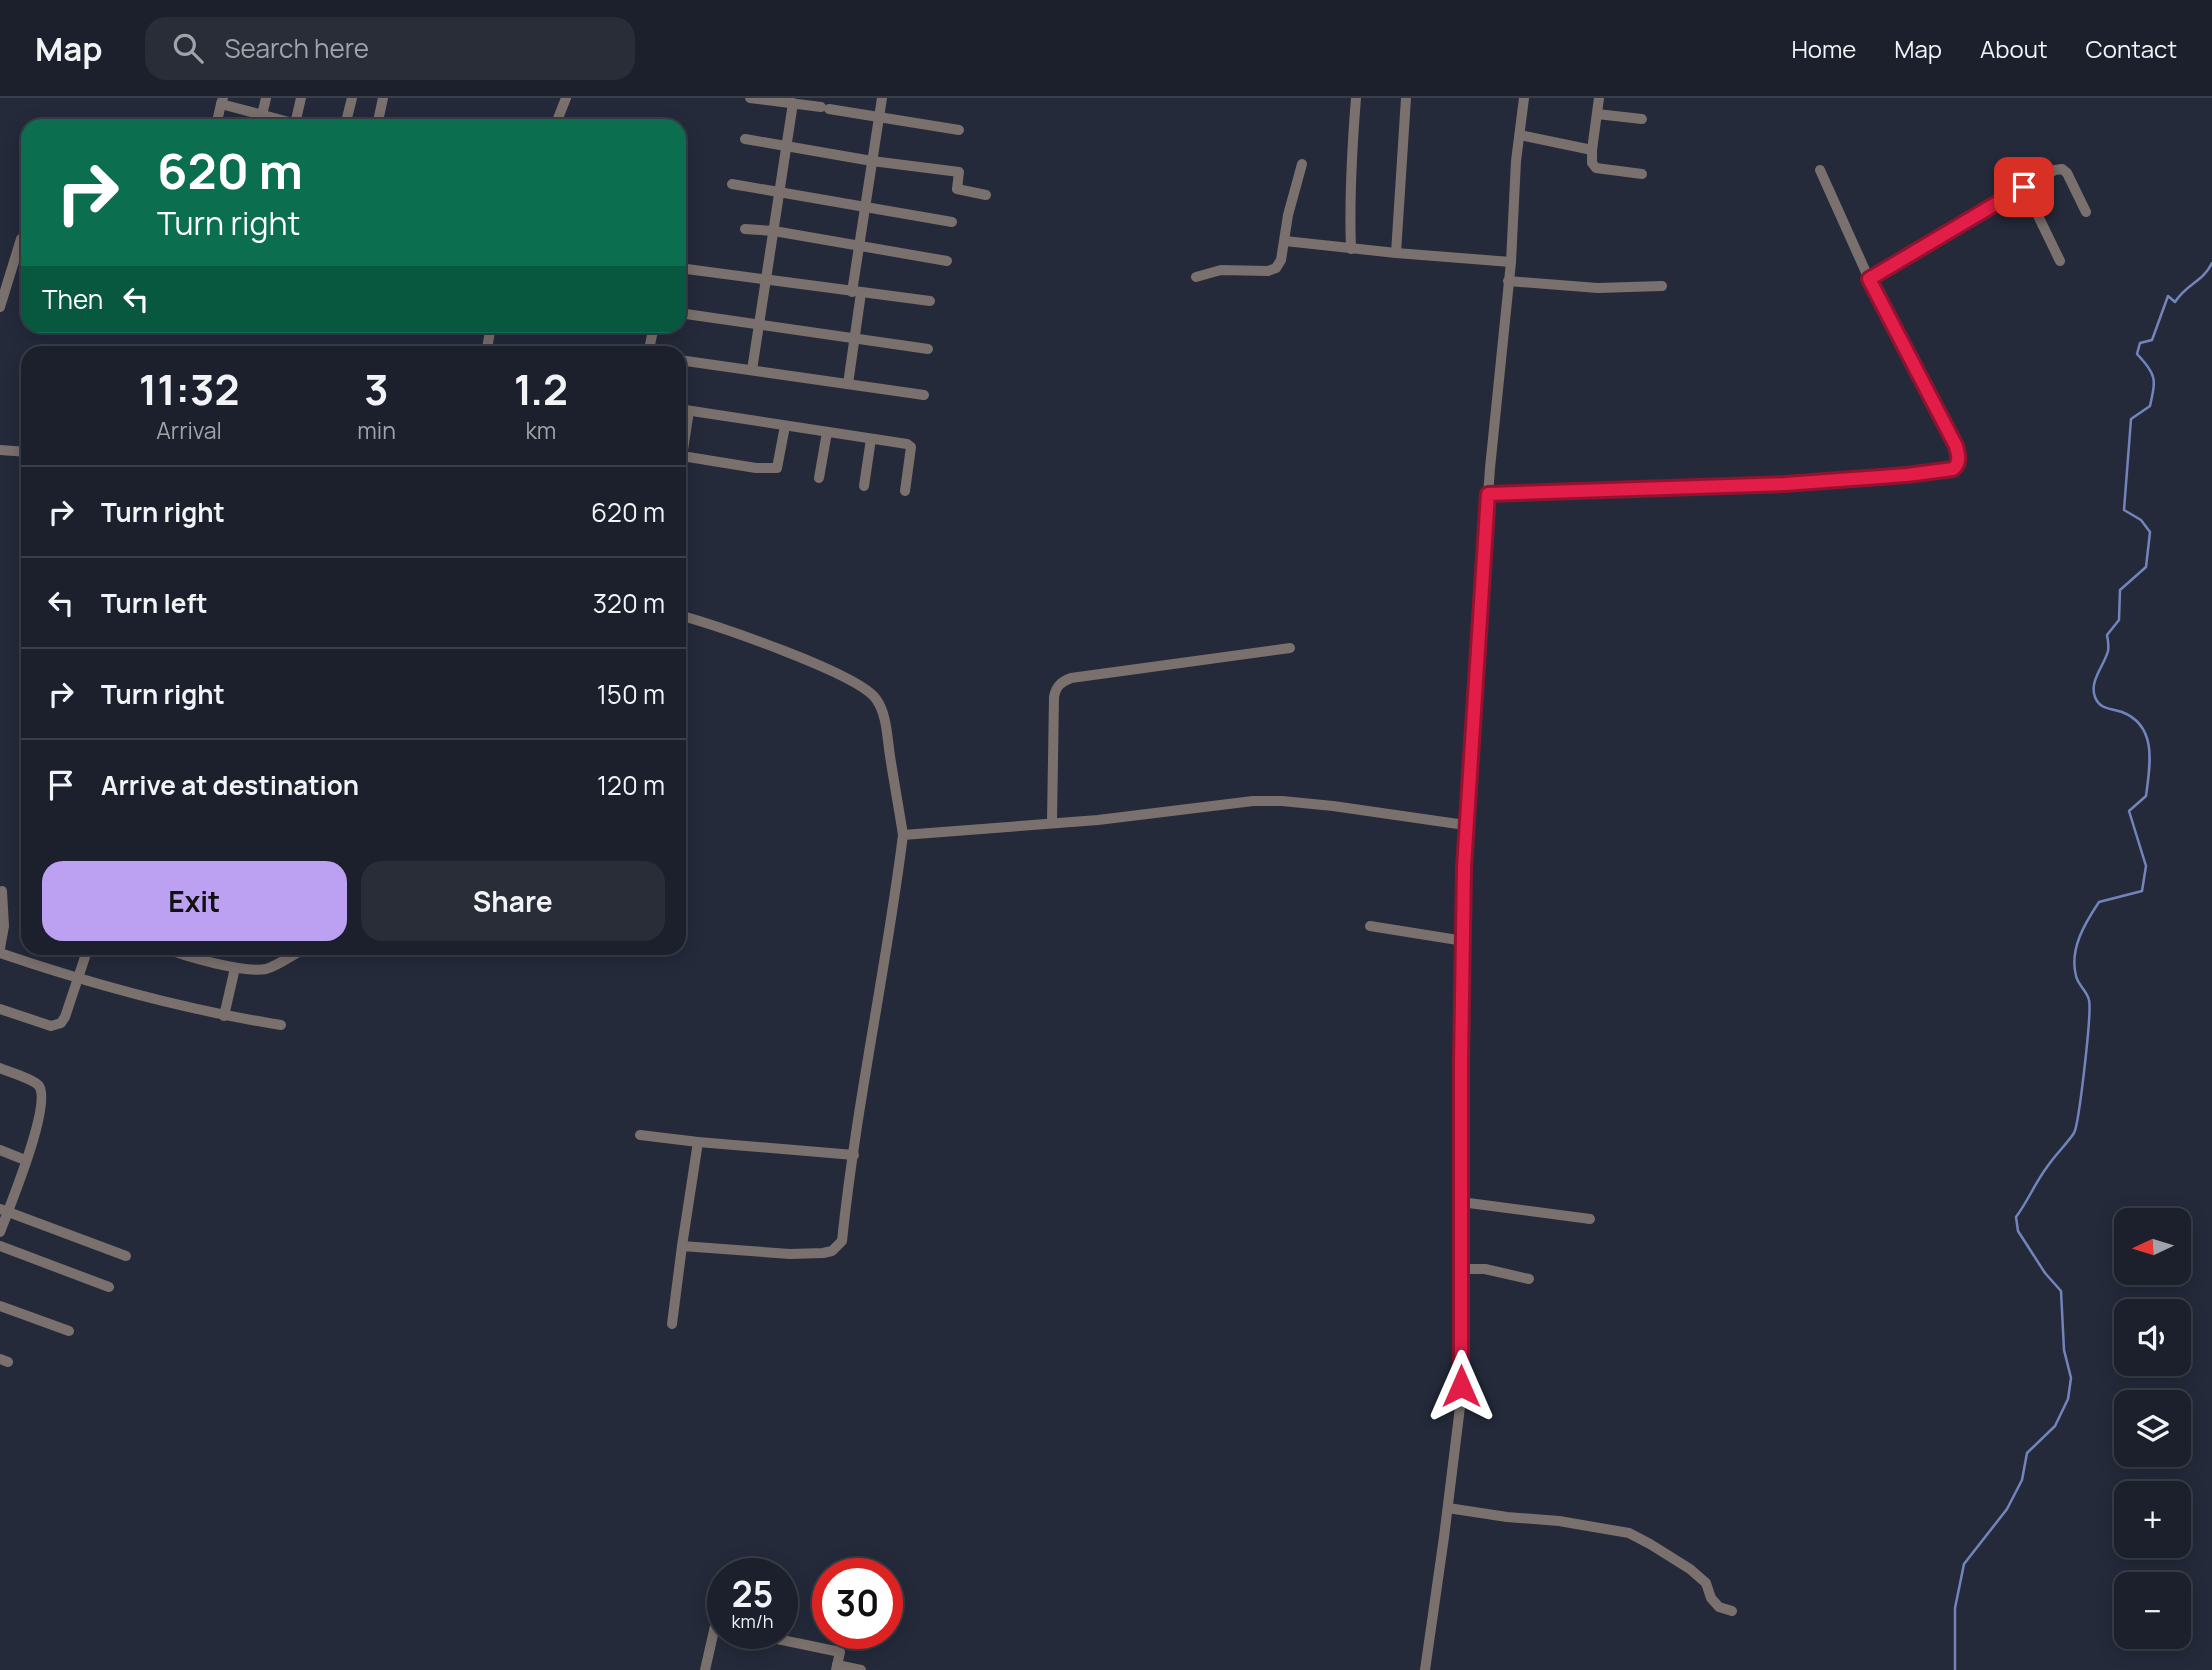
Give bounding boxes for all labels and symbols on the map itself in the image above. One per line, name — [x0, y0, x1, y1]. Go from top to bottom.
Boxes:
pin — [1994, 157, 2054, 217]
north arrow — [2114, 1208, 2191, 1284]
position arrow — [1424, 1349, 1498, 1423]
speed limit sign: 30 — [812, 1558, 903, 1649]

